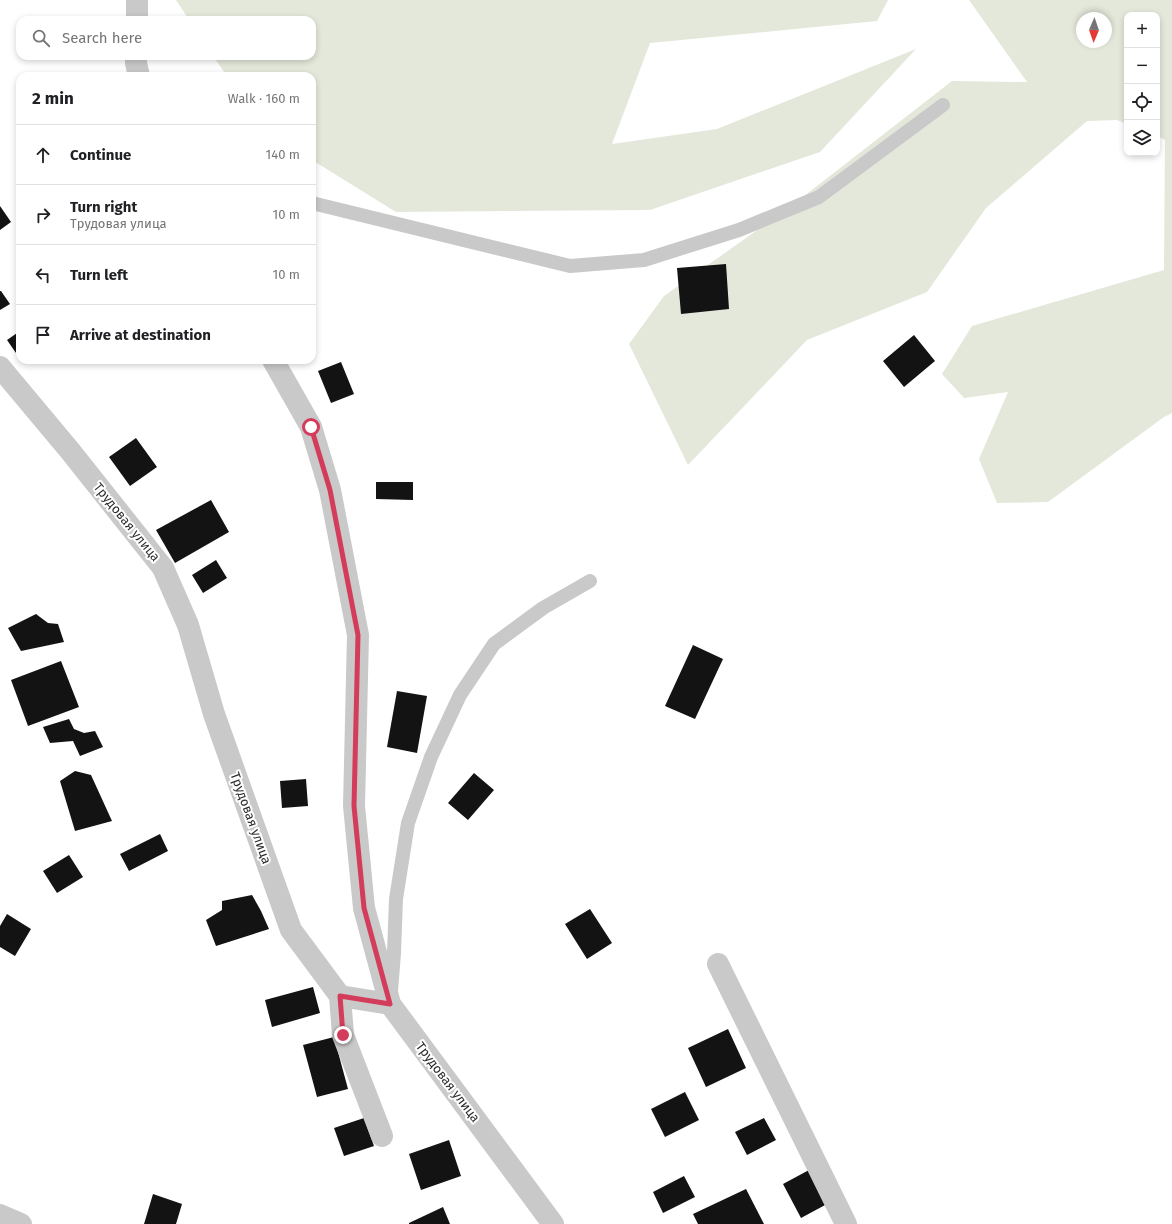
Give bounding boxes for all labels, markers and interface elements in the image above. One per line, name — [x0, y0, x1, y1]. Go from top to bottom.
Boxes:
north arrow — [1076, 12, 1112, 48]
map controls — [1124, 12, 1160, 156]
button: + — [1124, 12, 1160, 48]
search box — [16, 16, 316, 60]
icon: search — [30, 27, 52, 49]
text: Search here — [62, 29, 142, 47]
button: − — [1124, 48, 1160, 84]
button: locate — [1124, 84, 1160, 120]
text: 2 min — [32, 88, 74, 109]
text: Walk · 160 m — [228, 91, 300, 106]
button: layers — [1124, 120, 1160, 156]
icon: ahead — [32, 144, 54, 166]
text: Continue — [70, 146, 131, 164]
text: 140 m — [266, 147, 300, 162]
text: Turn right — [70, 198, 137, 216]
icon: right — [32, 204, 54, 226]
text: 10 m — [273, 207, 300, 222]
text: Трудовая улица — [70, 216, 167, 231]
icon: left — [32, 264, 54, 286]
text: Turn left — [70, 266, 128, 284]
text: 10 m — [273, 267, 300, 282]
icon: arrive — [32, 324, 54, 346]
text: Arrive at destination — [70, 326, 211, 344]
route start — [302, 418, 320, 436]
street label: Трудовая улица — [91, 480, 163, 564]
street label: Трудовая улица — [227, 770, 275, 866]
route end — [334, 1026, 352, 1044]
street label: Трудовая улица — [413, 1039, 483, 1125]

